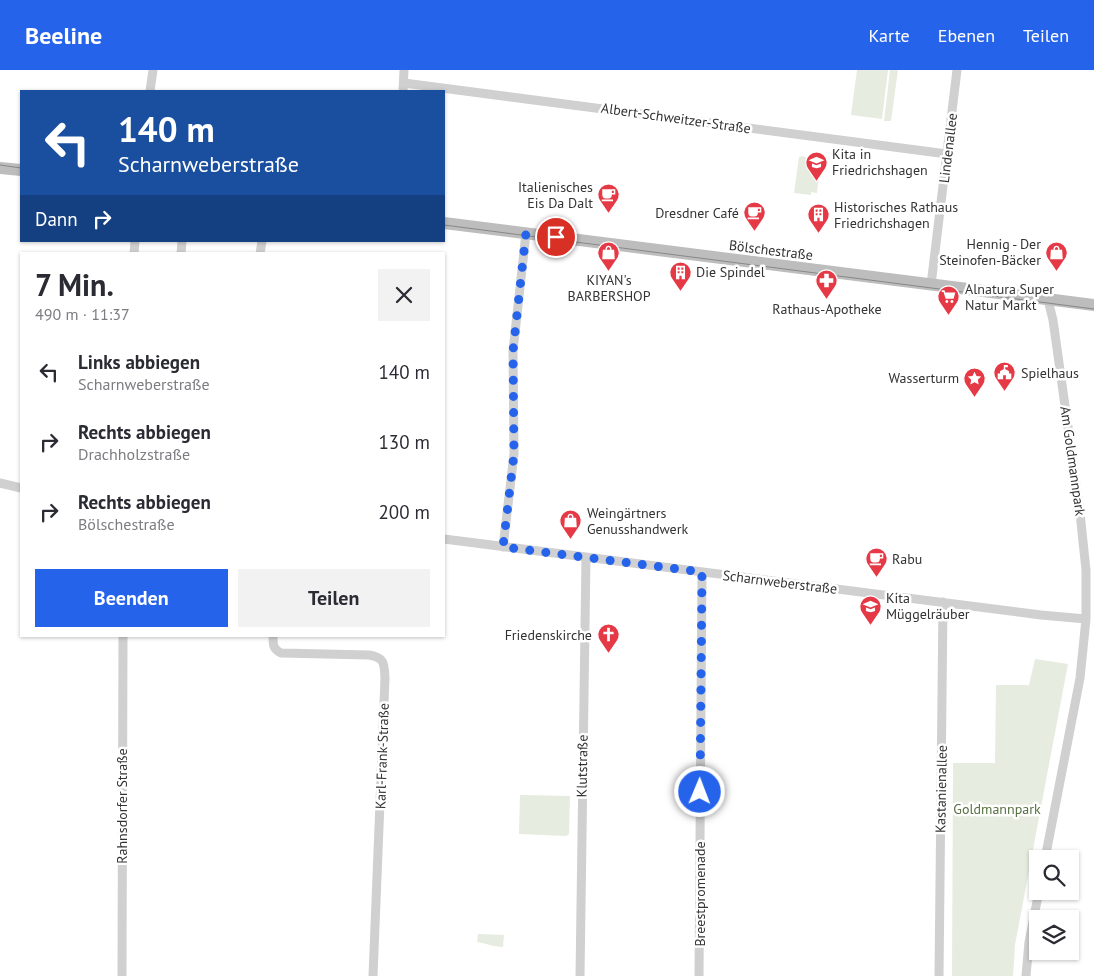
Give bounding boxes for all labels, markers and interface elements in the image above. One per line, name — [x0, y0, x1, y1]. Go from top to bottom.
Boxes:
text: Beeline — [25, 20, 102, 51]
text: Karte — [869, 24, 910, 47]
text: Ebenen — [938, 24, 995, 47]
text: Teilen — [1023, 24, 1069, 47]
street label: Albert-Schweitzer-Straße — [600, 99, 752, 137]
text: 140 m — [118, 106, 215, 152]
icon: left — [35, 110, 100, 175]
street label: Lindenallee — [935, 112, 961, 184]
place label: Kita in Friedrichshagen — [832, 145, 928, 179]
text: Scharnweberstraße — [118, 150, 299, 178]
school or university icon: Kita in Friedrichshagen — [804, 150, 828, 181]
place label: Italienisches Eis Da Dalt — [518, 178, 593, 212]
cafe icon: Italienisches Eis Da Dalt — [597, 183, 621, 214]
place label: Historisches Rathaus Friedrichshagen — [834, 198, 958, 232]
cafe icon: Dresdner Café — [743, 201, 767, 232]
building icon: Historisches Rathaus Friedrichshagen — [806, 203, 830, 234]
place label: Dresdner Café — [655, 204, 739, 222]
icon: right — [88, 205, 116, 233]
text: Dann — [35, 207, 78, 231]
pin — [535, 216, 577, 258]
icon: arrive — [542, 223, 570, 251]
place label: Hennig - Der Steinofen-Bäcker — [939, 235, 1041, 269]
street label: Bölschestraße — [728, 236, 814, 264]
shop icon: KIYAN's BARBERSHOP — [597, 240, 621, 271]
shop icon: Hennig - Der Steinofen-Bäcker — [1045, 240, 1069, 271]
building icon: Die Spindel — [668, 260, 692, 291]
place label: Die Spindel — [696, 263, 765, 281]
text: 7 Min. — [35, 265, 114, 304]
button: close — [378, 269, 430, 321]
pharmacy icon: Rathaus-Apotheke — [815, 269, 839, 300]
place label: KIYAN's BARBERSHOP — [568, 271, 651, 305]
place label: Alnatura Super Natur Markt — [965, 280, 1054, 314]
supermarket icon: Alnatura Super Natur Markt — [937, 285, 961, 316]
place label: Rathaus-Apotheke — [772, 300, 882, 318]
text: 490 m · 11:37 — [35, 304, 130, 324]
text: Links abbiegen — [78, 350, 200, 374]
icon: left — [35, 358, 63, 386]
text: 140 m — [378, 360, 430, 384]
public building icon: Spielhaus — [993, 361, 1017, 392]
place label: Spielhaus — [1021, 364, 1079, 382]
place icon: Wasserturm — [963, 366, 987, 397]
place label: Wasserturm — [889, 369, 959, 387]
text: Scharnweberstraße — [78, 374, 210, 394]
street label: Am Goldmannpark — [1056, 405, 1090, 517]
text: Rechts abbiegen — [78, 420, 211, 444]
icon: right — [35, 428, 63, 456]
text: 130 m — [378, 430, 430, 454]
text: Drachholzstraße — [78, 444, 190, 464]
text: Rechts abbiegen — [78, 490, 211, 514]
icon: right — [35, 498, 63, 526]
text: 200 m — [378, 500, 430, 524]
place label: Weingärtners Genusshandwerk — [587, 504, 688, 538]
shop icon: Weingärtners Genusshandwerk — [559, 509, 583, 540]
text: Bölschestraße — [78, 514, 175, 534]
cafe icon: Rabu — [864, 547, 888, 578]
place label: Rabu — [892, 550, 922, 568]
street label: Scharnweberstraße — [722, 566, 838, 598]
button: Beenden — [35, 569, 228, 627]
button: Teilen — [238, 569, 430, 627]
place label: Kita Müggelräuber — [886, 589, 970, 623]
school or university icon: Kita Müggelräuber — [858, 594, 882, 625]
church icon: Friedenskirche — [596, 623, 620, 654]
place label: Friedenskirche — [505, 626, 592, 644]
street label: Karl-Frank-Straße — [371, 703, 393, 809]
street label: Klutstraße — [572, 735, 592, 797]
street label: Kastanienallee — [931, 745, 951, 833]
street label: Rahnsdorfer Straße — [113, 748, 131, 864]
position arrow — [673, 765, 725, 817]
park label: Goldmannpark — [953, 800, 1041, 818]
street label: Breestpromenade — [691, 841, 709, 947]
map controls — [1029, 850, 1079, 960]
button: search — [1029, 850, 1079, 900]
button: layers — [1029, 910, 1079, 960]

